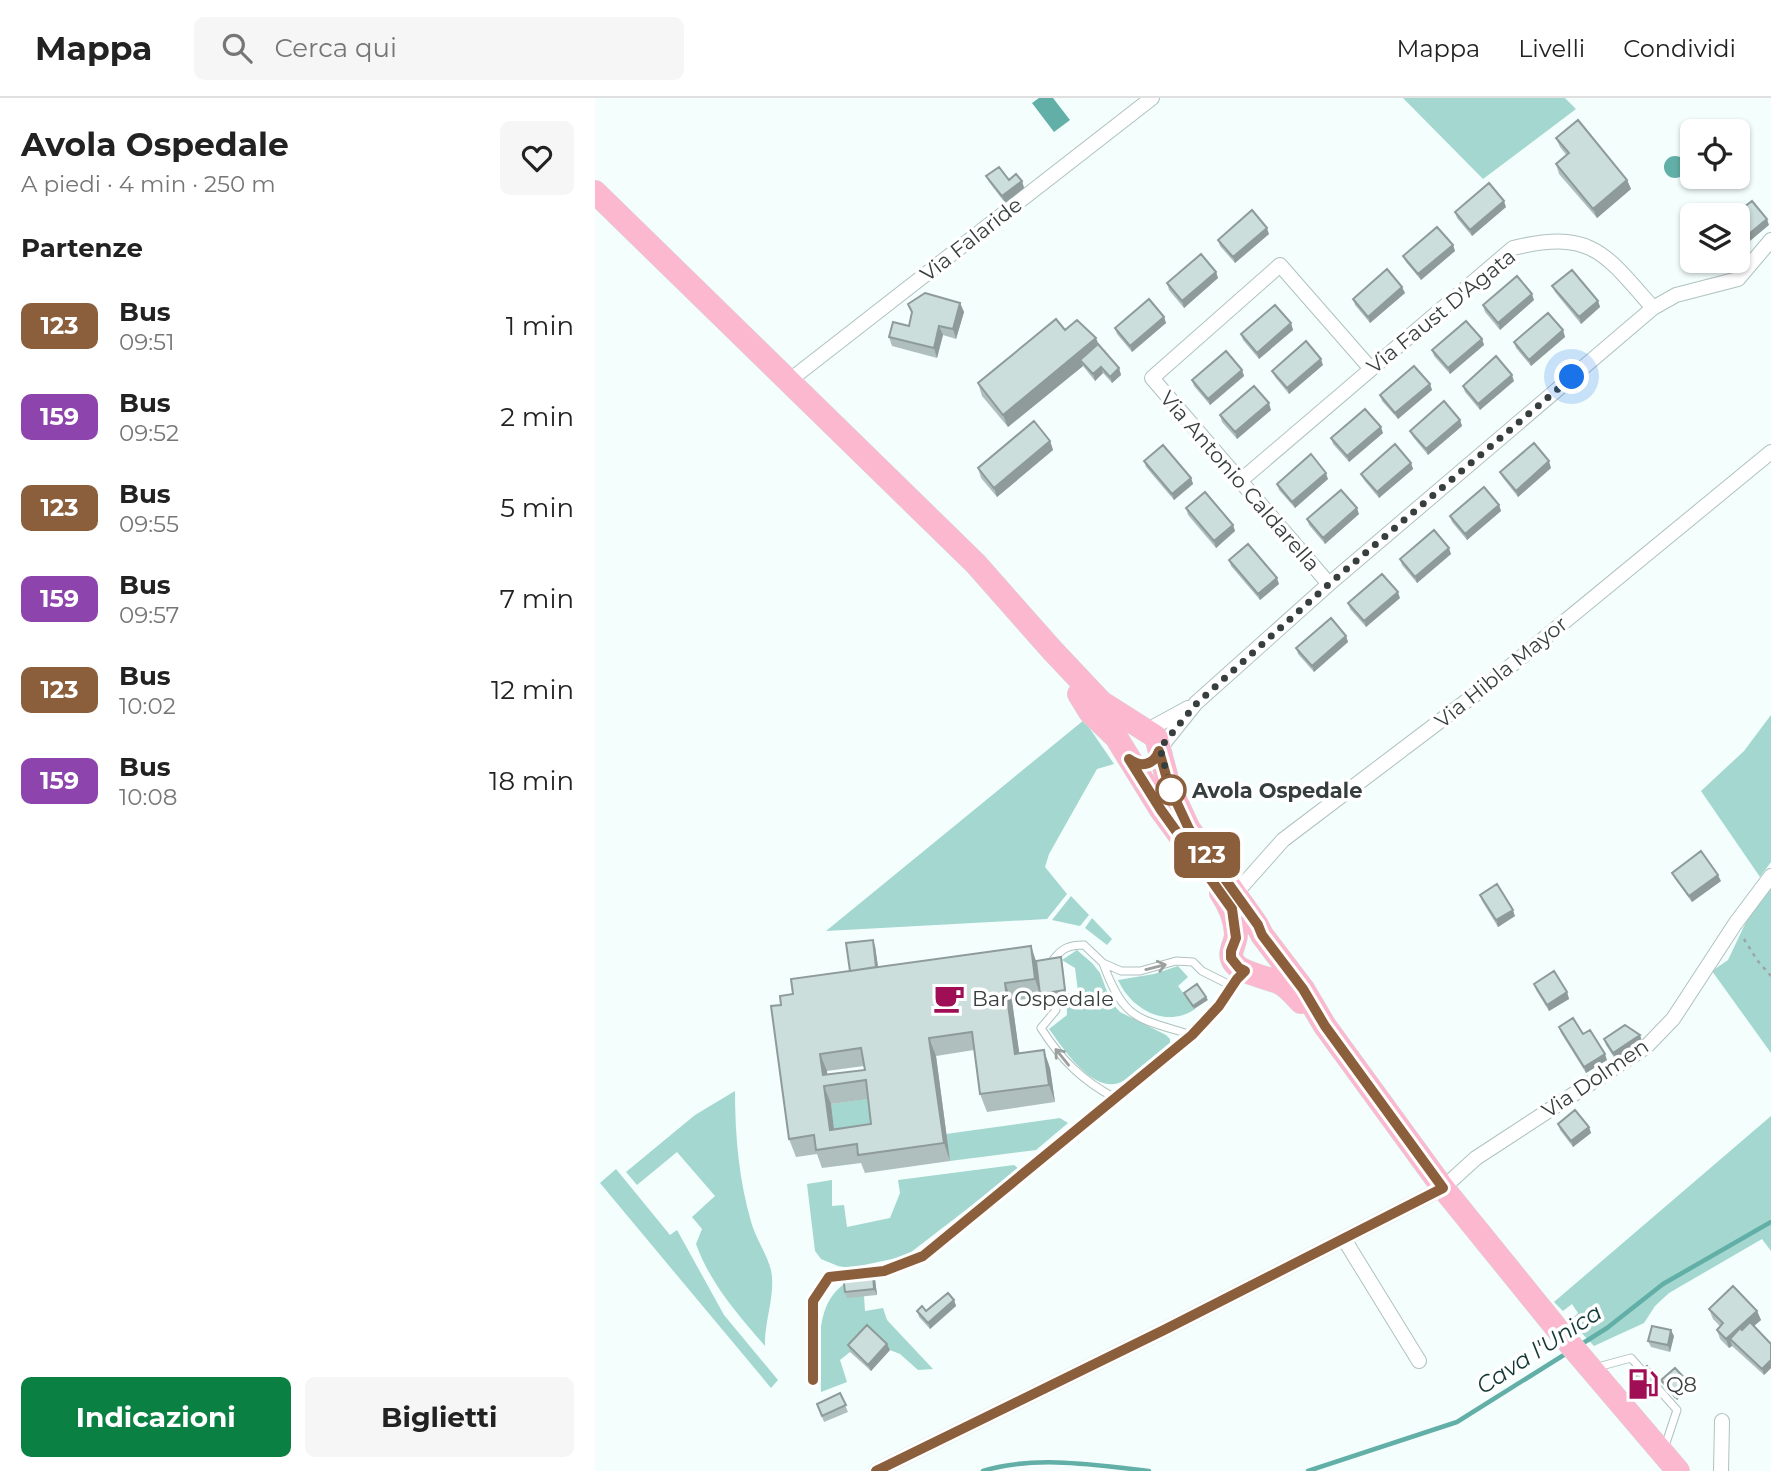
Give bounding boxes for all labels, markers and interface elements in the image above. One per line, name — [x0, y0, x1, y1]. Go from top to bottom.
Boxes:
search box — [194, 17, 684, 80]
text: Mappa — [35, 28, 152, 68]
icon: search — [218, 29, 256, 67]
text: Cerca qui — [274, 32, 397, 64]
text: Mappa — [1397, 34, 1480, 63]
text: Livelli — [1518, 34, 1585, 63]
text: Condividi — [1623, 34, 1736, 63]
map controls — [1680, 119, 1750, 273]
button: locate — [1680, 119, 1750, 189]
button: heart — [500, 121, 574, 195]
text: Avola Ospedale — [21, 124, 289, 164]
text: A piedi · 4 min · 250 m — [21, 170, 276, 198]
street label: Via Falaride — [915, 192, 1027, 286]
button: layers — [1680, 203, 1750, 273]
text: Partenze — [21, 232, 143, 264]
street label: Via Faust D'Agata — [1362, 243, 1520, 379]
text: Bus — [119, 296, 171, 328]
text: 1 min — [506, 310, 574, 342]
text: 123 — [41, 311, 78, 340]
text: 09:51 — [119, 328, 174, 356]
your location — [1554, 359, 1589, 394]
street label: Via Antonio Caldarella — [1155, 386, 1325, 576]
text: Bus — [119, 387, 171, 419]
text: 2 min — [500, 401, 574, 433]
text: 159 — [40, 402, 79, 431]
text: 09:52 — [119, 419, 179, 447]
text: Bus — [119, 478, 171, 510]
text: 5 min — [500, 492, 574, 524]
text: 123 — [41, 493, 78, 522]
text: 09:55 — [119, 510, 179, 538]
text: Bus — [119, 569, 171, 601]
text: 7 min — [500, 583, 574, 615]
text: 159 — [40, 584, 79, 613]
text: 09:57 — [119, 601, 179, 629]
street label: Via Hibla Mayor — [1430, 611, 1572, 733]
text: Bus — [119, 660, 171, 692]
text: 12 min — [491, 674, 574, 706]
text: 123 — [41, 675, 78, 704]
text: 10:02 — [119, 692, 176, 720]
text: Bus — [119, 751, 171, 783]
text: 18 min — [489, 765, 574, 797]
text: 159 — [40, 766, 79, 795]
marker: Avola Ospedale — [1156, 775, 1186, 805]
place label: Avola Ospedale — [1191, 778, 1362, 803]
text: 10:08 — [119, 783, 177, 811]
line badge: 123 — [1167, 832, 1247, 878]
text: 123 — [1188, 840, 1226, 869]
one-way arrow — [1144, 960, 1167, 973]
cafe icon: Bar Ospedale — [932, 981, 966, 1015]
place label: Bar Ospedale — [972, 986, 1114, 1011]
street label: Via Dolmen — [1537, 1033, 1653, 1123]
one-way arrow — [1054, 1049, 1069, 1067]
water label: Cava l'Unica — [1471, 1298, 1607, 1400]
fuel station icon: Q8 — [1626, 1367, 1660, 1401]
place label: Q8 — [1666, 1372, 1697, 1397]
button: Indicazioni — [21, 1377, 291, 1457]
button: Biglietti — [305, 1377, 574, 1457]

